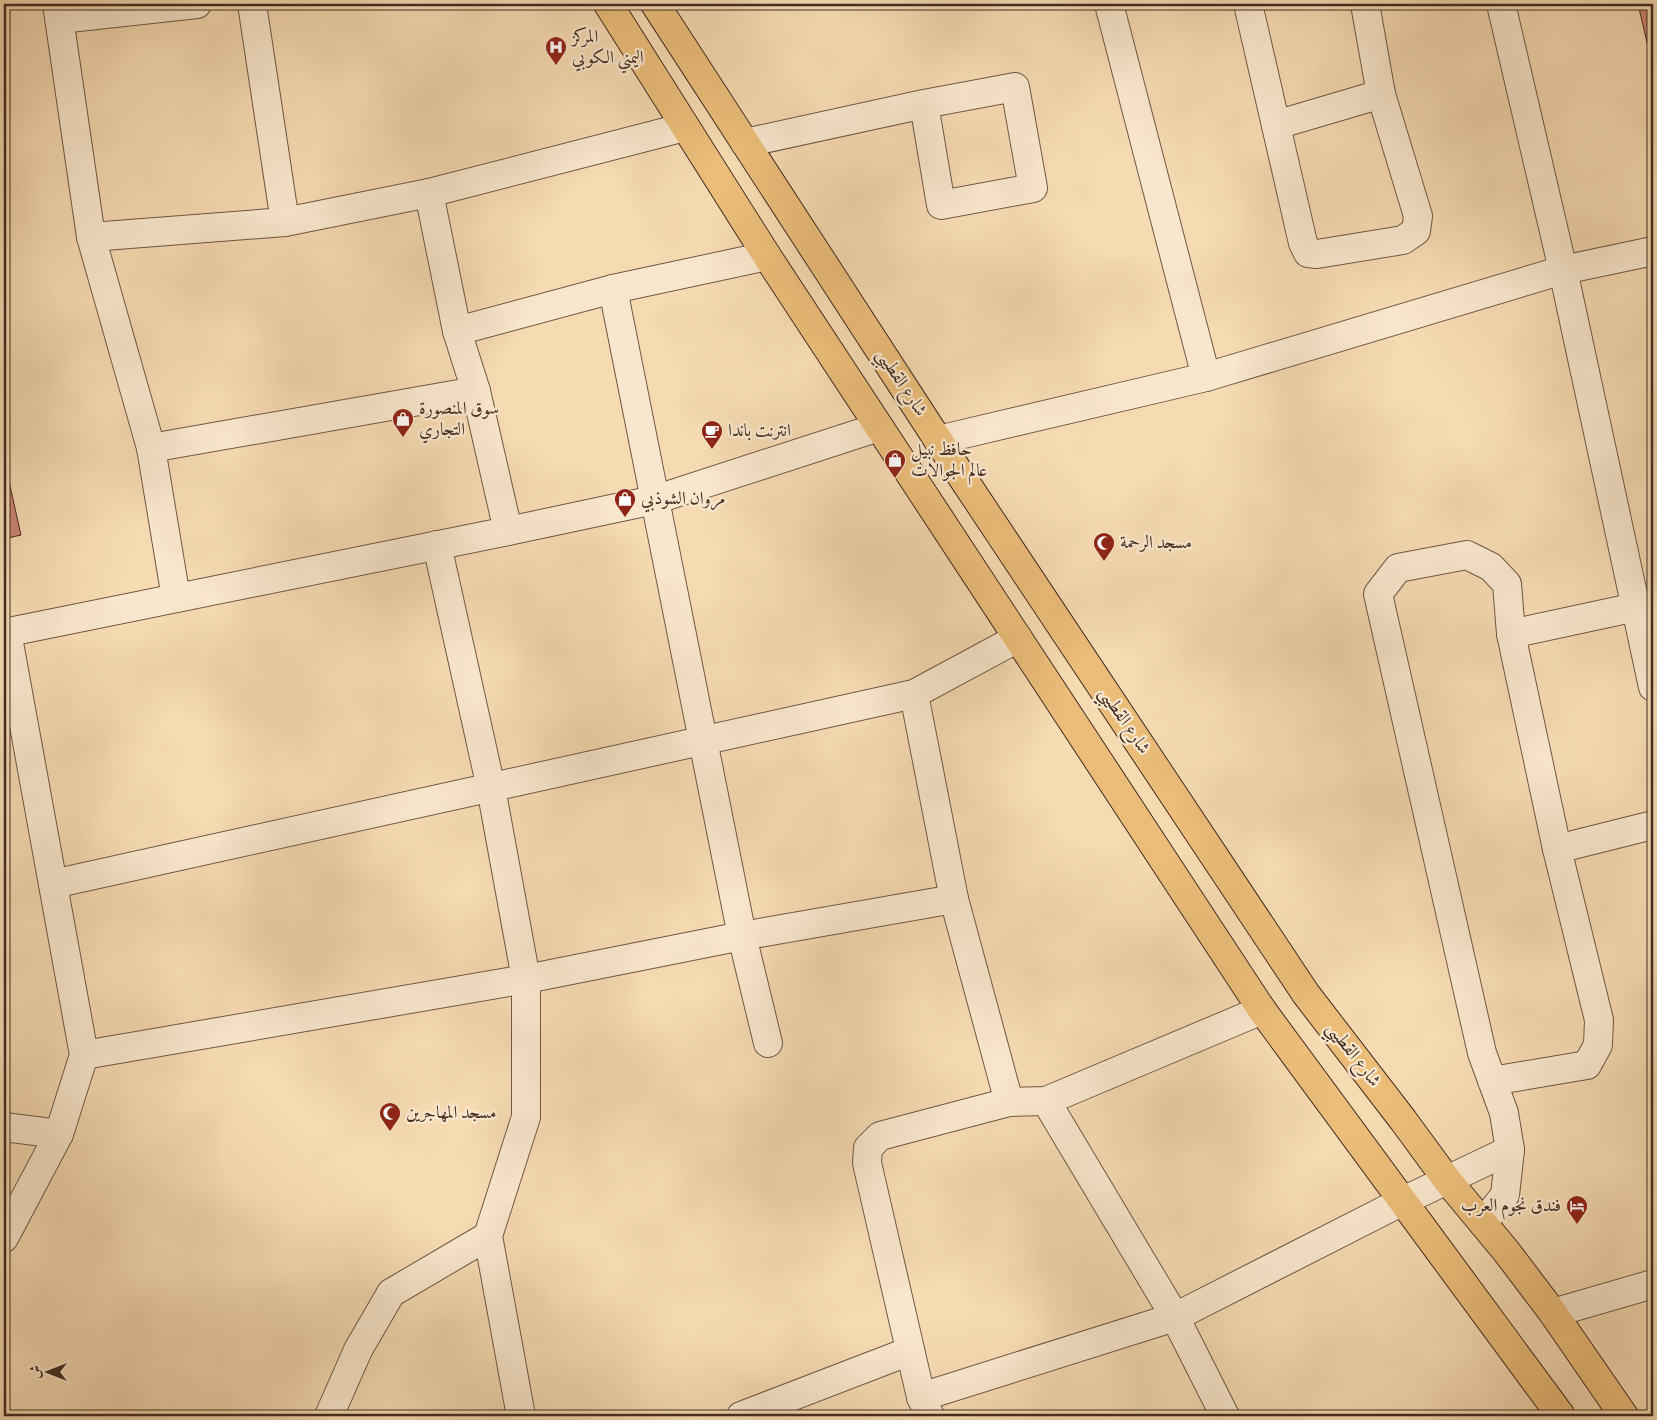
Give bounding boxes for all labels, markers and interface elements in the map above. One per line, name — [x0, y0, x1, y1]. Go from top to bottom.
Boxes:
place label: المركز اليمني الكوبي — [570, 25, 644, 74]
hospital icon: المركز اليمني الكوبي — [544, 35, 568, 66]
street label: شارع القطيبي — [867, 344, 932, 423]
place label: سوق المنصورة التجاري — [419, 397, 499, 444]
shop icon: سوق المنصورة التجاري — [391, 407, 415, 438]
cafe icon: انترنت باندا — [700, 419, 724, 450]
place label: انترنت باندا — [728, 419, 791, 444]
place label: حافظ نبيل عالم الجوالات — [911, 438, 987, 486]
shop icon: حافظ نبيل عالم الجوالات — [883, 448, 907, 479]
shop icon: مروان الشوذبي — [613, 487, 637, 518]
place label: مروان الشوذبي — [641, 487, 726, 513]
mosque icon: مسجد الرحمة — [1092, 531, 1116, 562]
place label: مسجد الرحمة — [1120, 531, 1192, 556]
street label: شارع القطيبي — [1090, 682, 1156, 761]
street label: شارع القطيبي — [1317, 1017, 1386, 1095]
mosque icon: مسجد المهاجرين — [378, 1101, 402, 1132]
place label: مسجد المهاجرين — [406, 1101, 496, 1126]
place label: فندق نجوم العرب — [1461, 1194, 1561, 1221]
hotel icon: فندق نجوم العرب — [1565, 1194, 1589, 1225]
north arrow — [22, 1348, 72, 1398]
text: ش — [27, 1365, 46, 1379]

